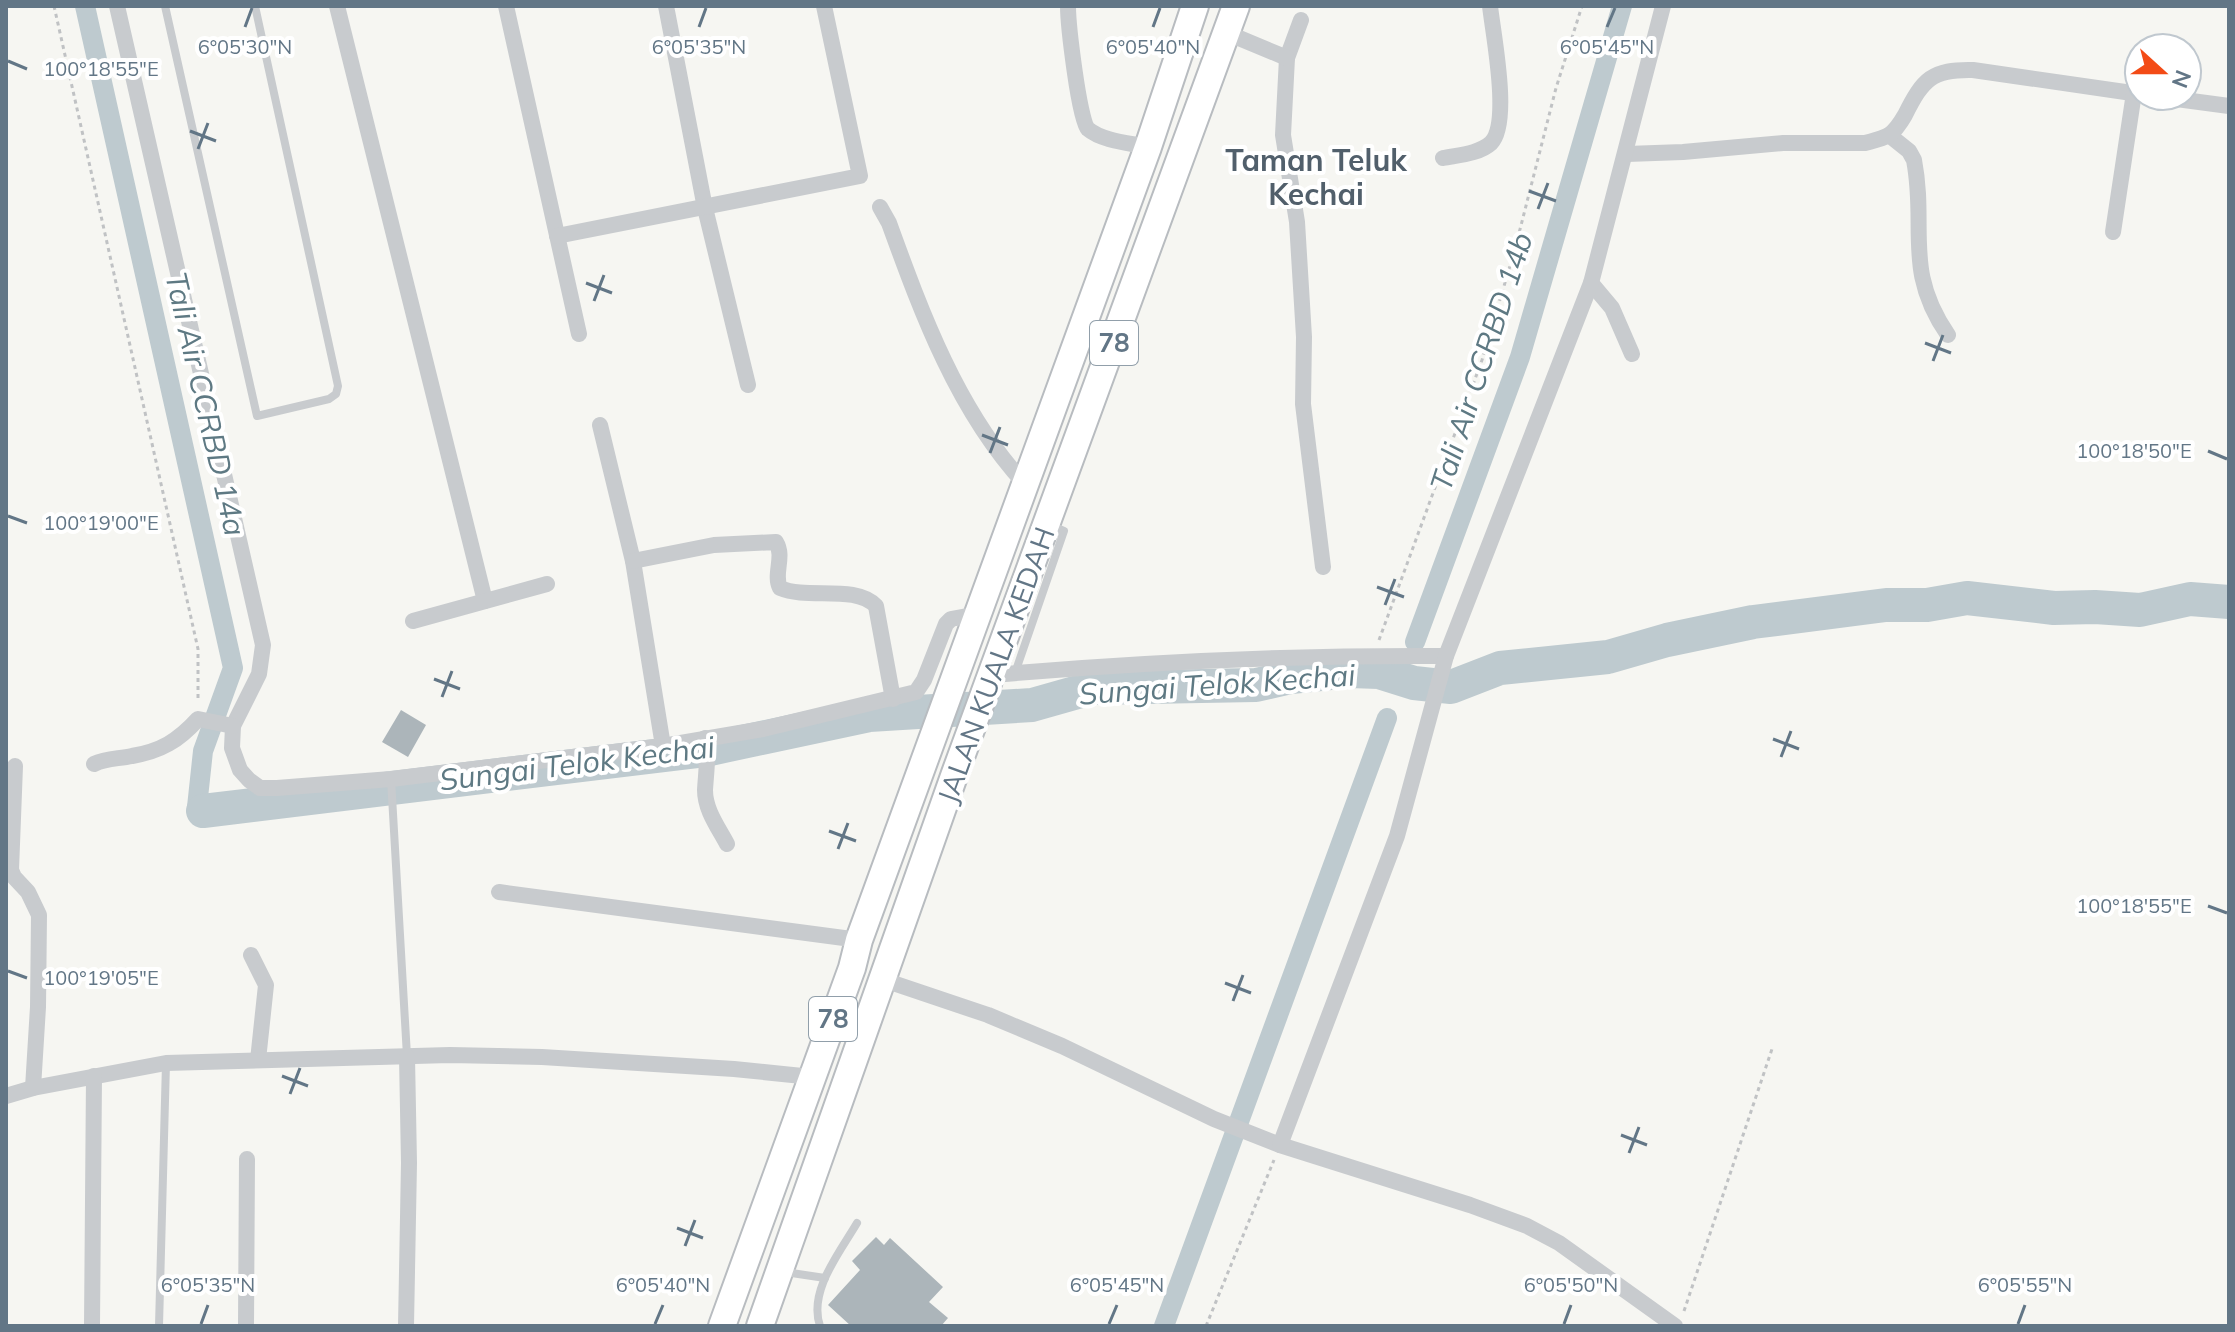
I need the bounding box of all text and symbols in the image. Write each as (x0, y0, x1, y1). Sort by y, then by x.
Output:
north arrow (2123, 32, 2203, 112)
text: 6°05'30"N (198, 34, 292, 59)
text: 6°05'35"N (652, 34, 746, 59)
text: 6°05'40"N (1106, 34, 1200, 59)
text: 6°05'45"N (1560, 34, 1654, 59)
text: 100°18'55"E (43, 56, 159, 81)
text: N (2166, 66, 2198, 92)
district label: Taman Teluk Kechai (1225, 141, 1408, 213)
water label: Tali Air CCRBD 14b (1421, 228, 1541, 496)
water label: Tali Air CCRBD 14a (157, 268, 255, 539)
road number: 78 (1090, 321, 1138, 365)
text: 100°18'50"E (2076, 438, 2192, 463)
text: 100°19'00"E (43, 510, 159, 535)
street label: JALAN KUALA KEDAH (929, 522, 1062, 808)
water label: Sungai Telok Kechai (1077, 655, 1357, 713)
water label: Sungai Telok Kechai (437, 727, 717, 799)
text: 100°18'55"E (2076, 893, 2192, 918)
text: 100°19'05"E (43, 965, 159, 990)
road number: 78 (809, 997, 857, 1041)
text: 6°05'35"N (161, 1272, 255, 1297)
text: 6°05'40"N (616, 1272, 710, 1297)
text: 6°05'45"N (1070, 1272, 1164, 1297)
text: 6°05'50"N (1524, 1272, 1618, 1297)
text: 6°05'55"N (1978, 1272, 2072, 1297)

